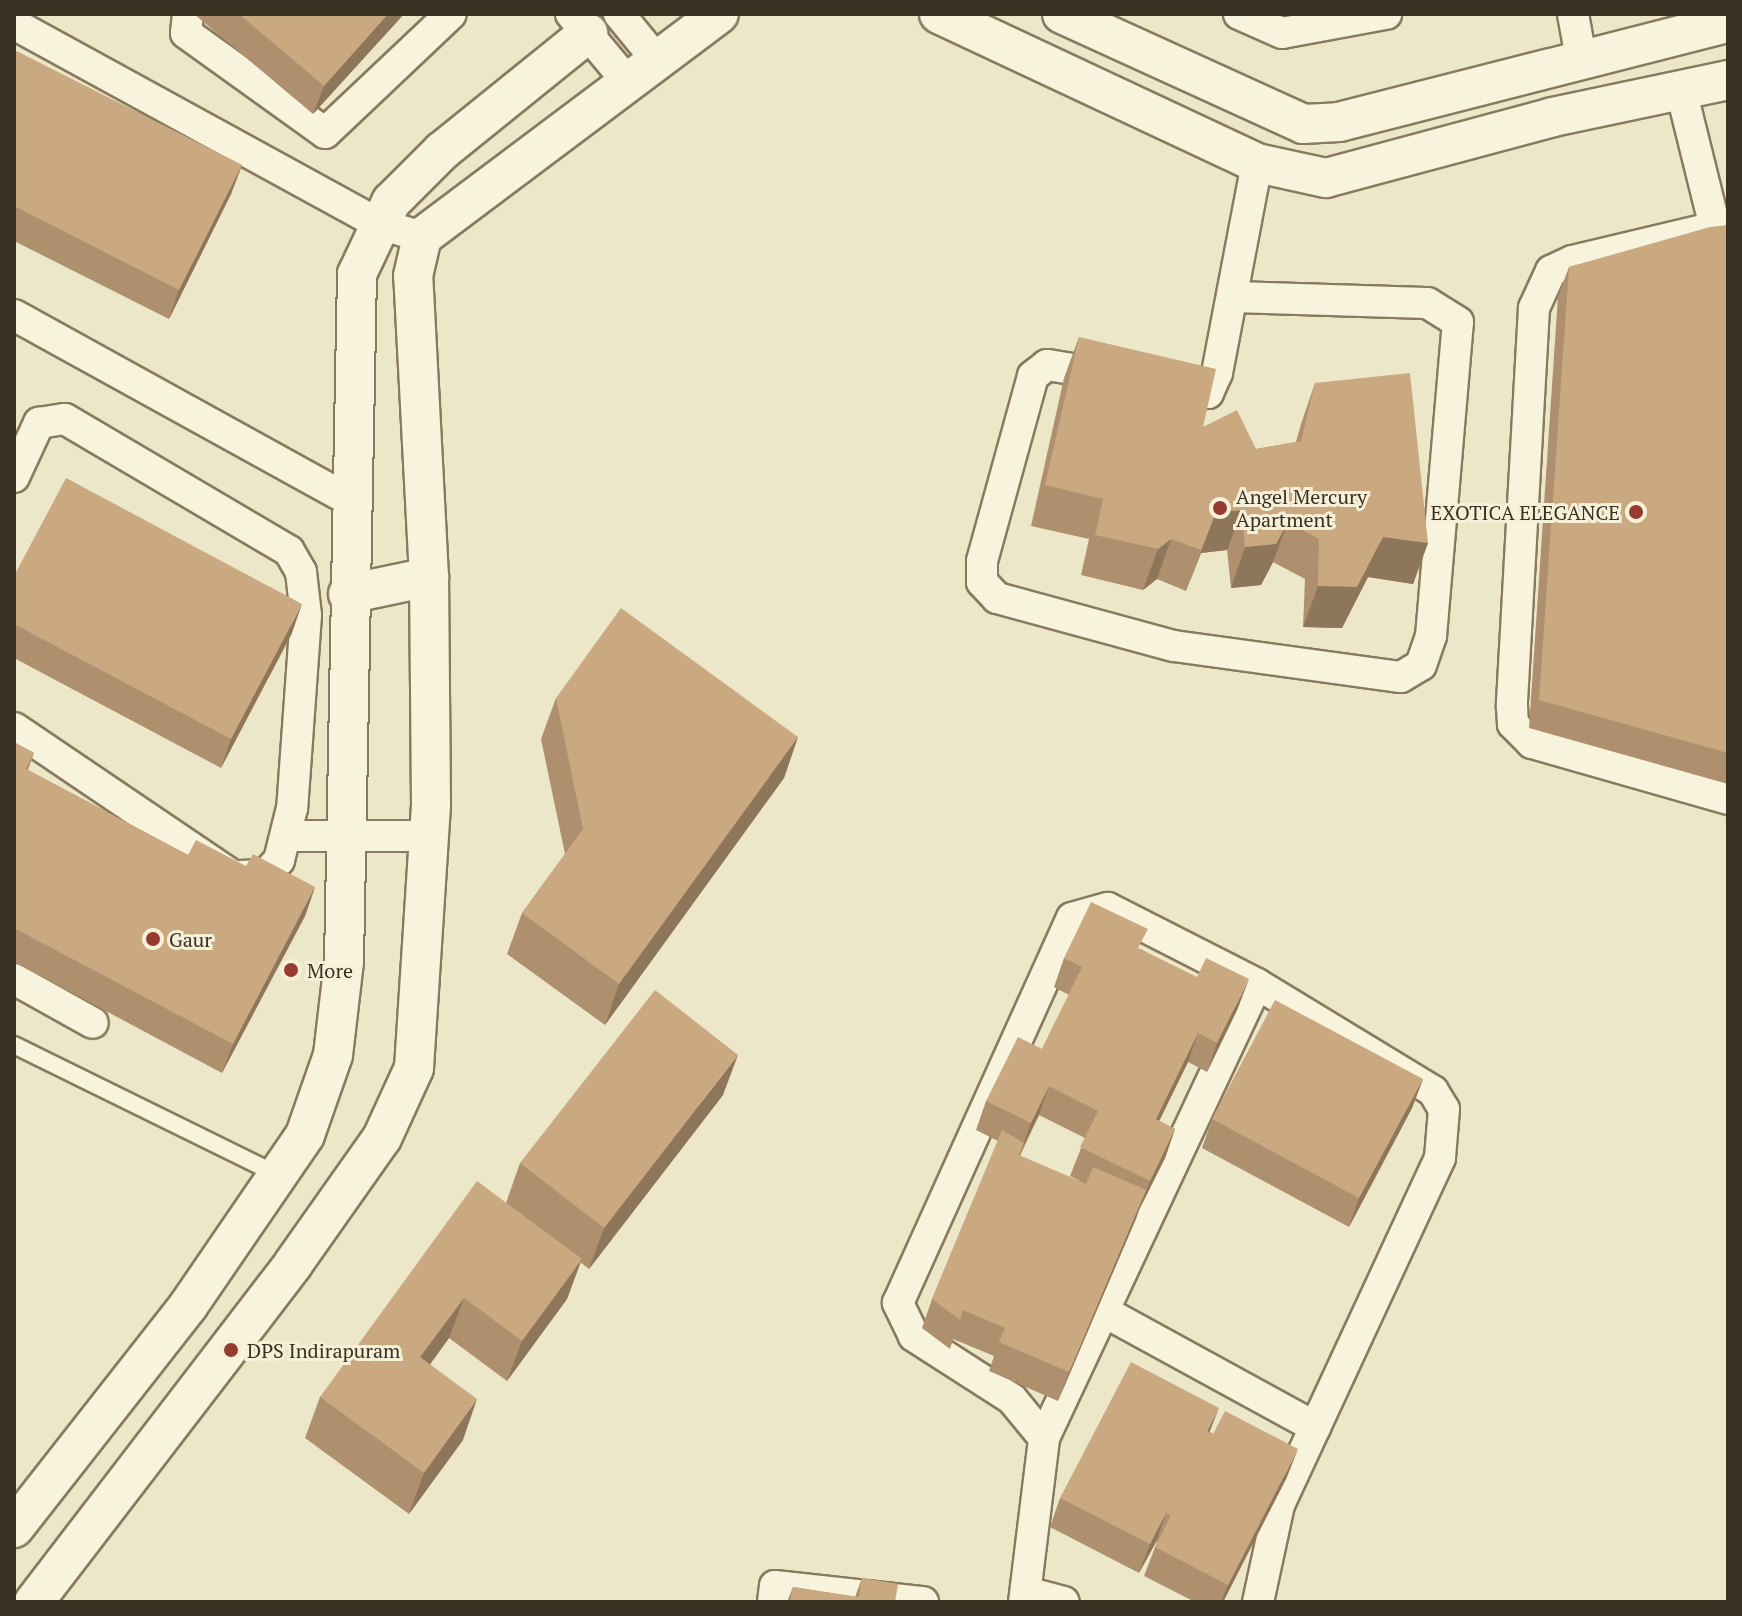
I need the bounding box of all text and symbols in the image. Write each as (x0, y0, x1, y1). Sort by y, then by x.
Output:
place label: Angel Mercury Apartment (1236, 484, 1367, 531)
marker: Angel Mercury Apartment (1211, 499, 1229, 517)
place label: EXOTICA ELEGANCE (1430, 500, 1620, 524)
marker: EXOTICA ELEGANCE (1627, 503, 1645, 521)
place label: Gaur (169, 927, 212, 951)
marker: Gaur (144, 930, 162, 948)
place label: More (307, 958, 353, 982)
marker: More (282, 961, 300, 979)
place label: DPS Indirapuram (247, 1338, 400, 1362)
marker: DPS Indirapuram (222, 1341, 240, 1359)

